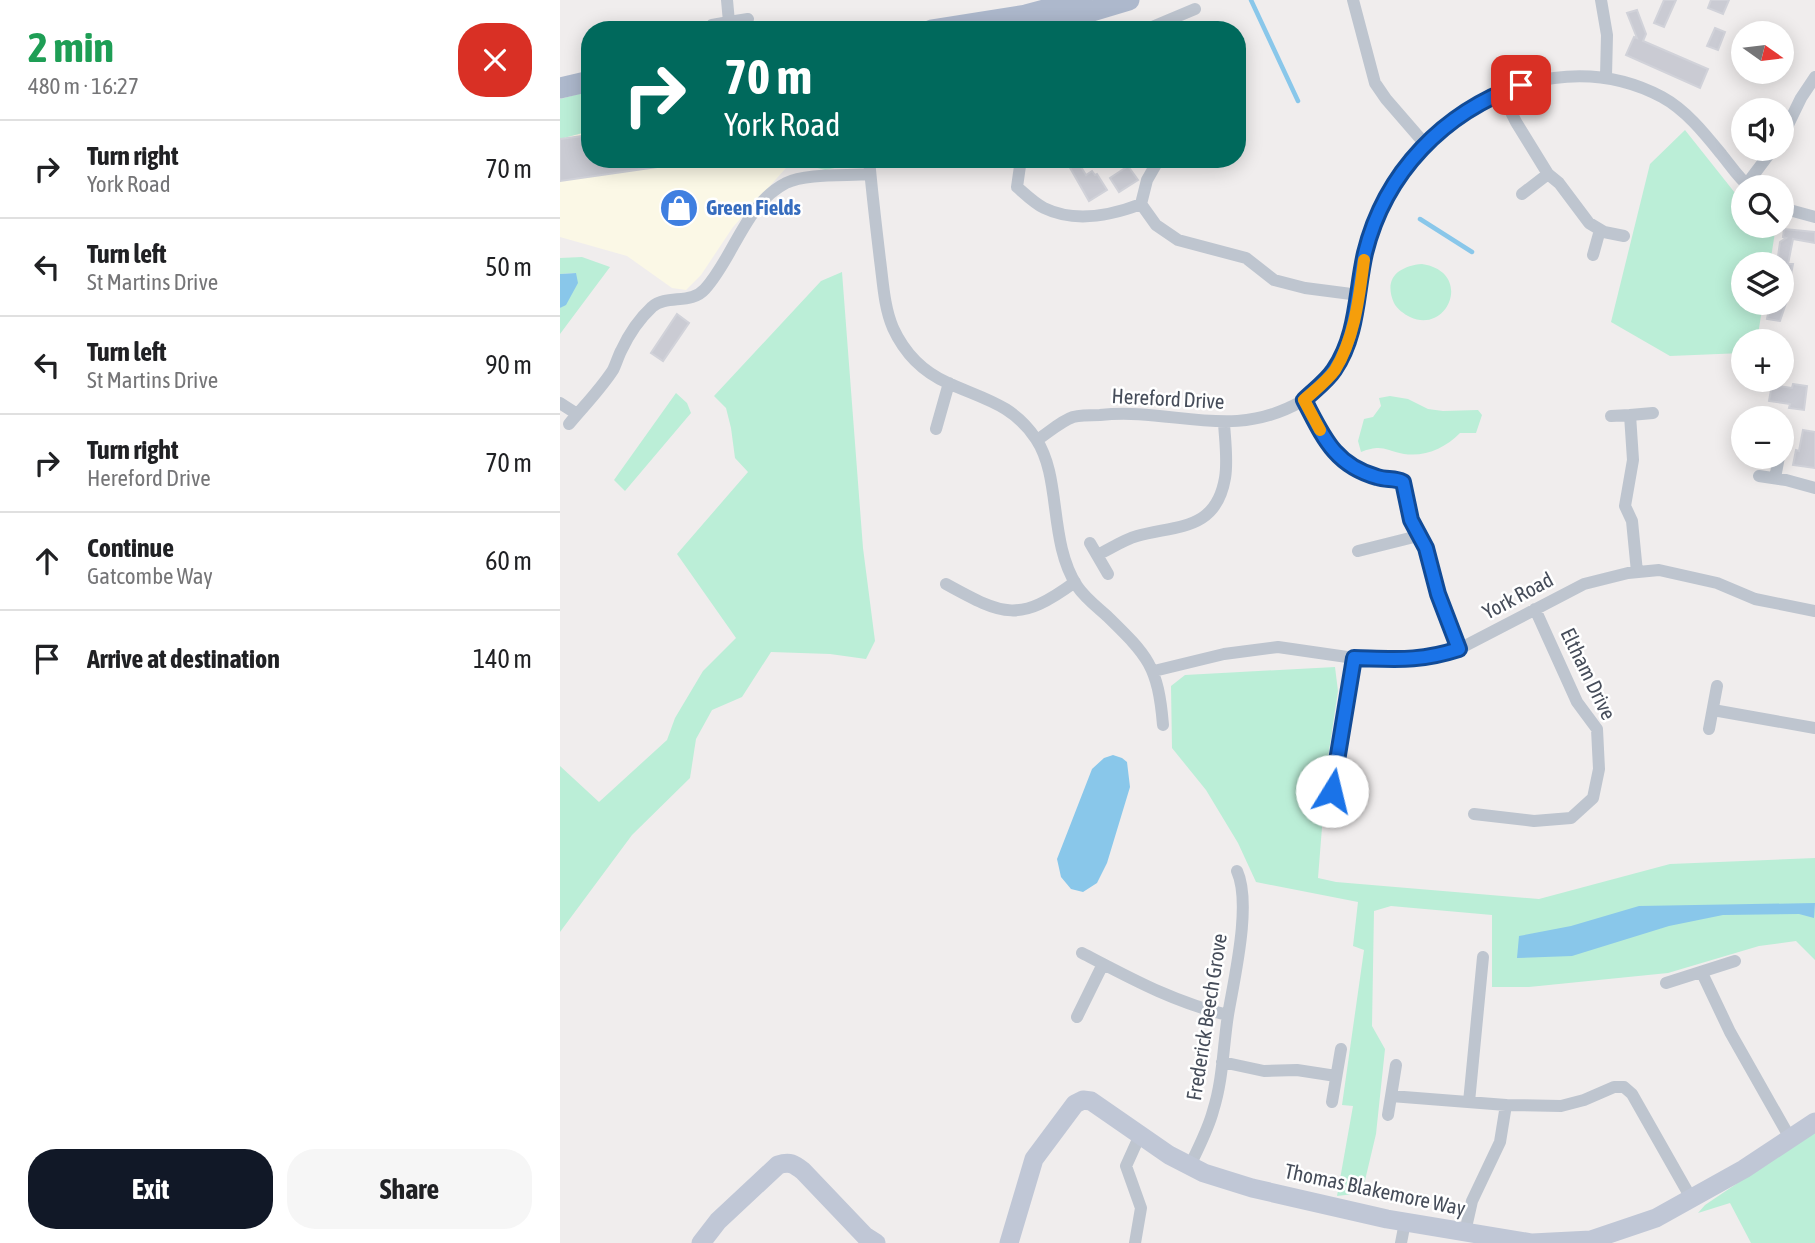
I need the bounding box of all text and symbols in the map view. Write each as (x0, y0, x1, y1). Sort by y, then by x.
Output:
north arrow (1731, 21, 1794, 84)
map controls (1731, 21, 1794, 469)
text: 2 min (28, 23, 114, 71)
button: close (458, 23, 532, 97)
text: 70 m (724, 48, 812, 104)
icon: right (609, 49, 700, 140)
pin (1491, 55, 1551, 115)
icon: arrive (1502, 66, 1540, 104)
text: 480 m · 16:27 (28, 73, 139, 99)
button: sound (1731, 98, 1794, 161)
text: York Road (724, 106, 840, 143)
text: Turn right (87, 141, 178, 171)
icon: right (28, 150, 66, 188)
text: 70 m (485, 154, 532, 184)
text: York Road (87, 171, 171, 197)
button: search (1731, 175, 1794, 238)
shop icon: Green Fields (658, 187, 700, 229)
place label: Green Fields (706, 195, 801, 219)
text: Turn left (87, 239, 167, 269)
icon: left (28, 248, 66, 286)
text: 50 m (485, 252, 532, 282)
button: layers (1731, 252, 1794, 315)
text: St Martins Drive (87, 269, 218, 295)
button: + (1731, 329, 1794, 392)
text: Turn left (87, 337, 167, 367)
icon: left (28, 346, 66, 384)
text: 90 m (485, 350, 532, 380)
text: St Martins Drive (87, 367, 218, 393)
street label: Hereford Drive (1111, 383, 1225, 413)
button: − (1731, 406, 1794, 469)
text: Turn right (87, 435, 178, 465)
icon: right (28, 444, 66, 482)
text: 70 m (485, 448, 532, 478)
text: Hereford Drive (87, 465, 211, 491)
text: Continue (87, 533, 174, 563)
icon: ahead (28, 542, 66, 580)
text: 60 m (485, 546, 532, 576)
text: Gatcombe Way (87, 563, 213, 589)
street label: York Road (1478, 567, 1557, 624)
street label: Eltham Drive (1556, 624, 1621, 723)
icon: arrive (28, 640, 66, 678)
text: Arrive at destination (87, 644, 280, 674)
text: 140 m (473, 644, 532, 674)
position arrow (1295, 754, 1369, 828)
street label: Frederick Beech Grove (1181, 932, 1231, 1102)
button: Exit (28, 1149, 273, 1229)
button: Share (287, 1149, 532, 1229)
street label: Thomas Blakemore Way (1283, 1158, 1468, 1220)

